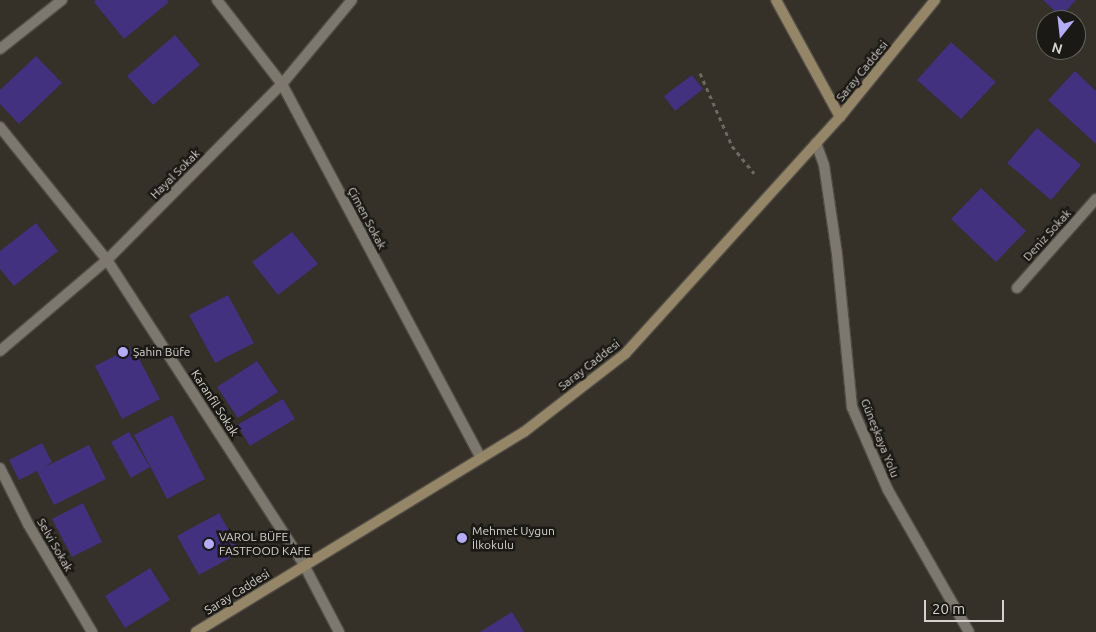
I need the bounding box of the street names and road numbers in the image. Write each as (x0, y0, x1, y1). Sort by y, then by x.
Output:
street label: Saray Caddesi (833, 38, 891, 104)
street label: Hayal Sokak (147, 146, 203, 202)
street label: Çimen Sokak (345, 184, 389, 252)
street label: Deniz Sokak (1020, 206, 1074, 264)
street label: Saray Caddesi (555, 337, 623, 393)
street label: Karanfil Sokak (188, 367, 242, 439)
street label: Güneşkaya Yolu (858, 396, 902, 480)
street label: Selvi Sokak (34, 516, 76, 574)
street label: Saray Caddesi (202, 566, 272, 618)

